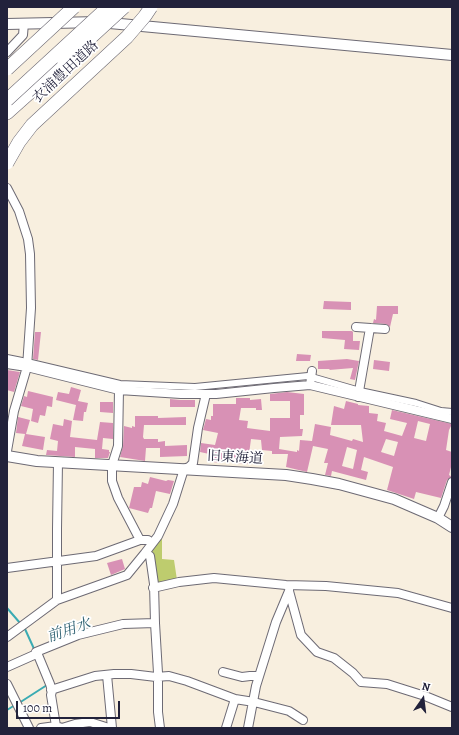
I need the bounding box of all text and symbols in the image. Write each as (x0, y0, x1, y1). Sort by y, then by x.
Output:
street label: 衣浦豊田道路 (30, 37, 102, 107)
street label: 旧東海道 (207, 448, 263, 468)
water label: 前用水 (45, 615, 93, 647)
north arrow (403, 679, 443, 719)
text: N (420, 679, 432, 695)
scale bar (18, 693, 122, 719)
text: 100 m (23, 700, 52, 716)

